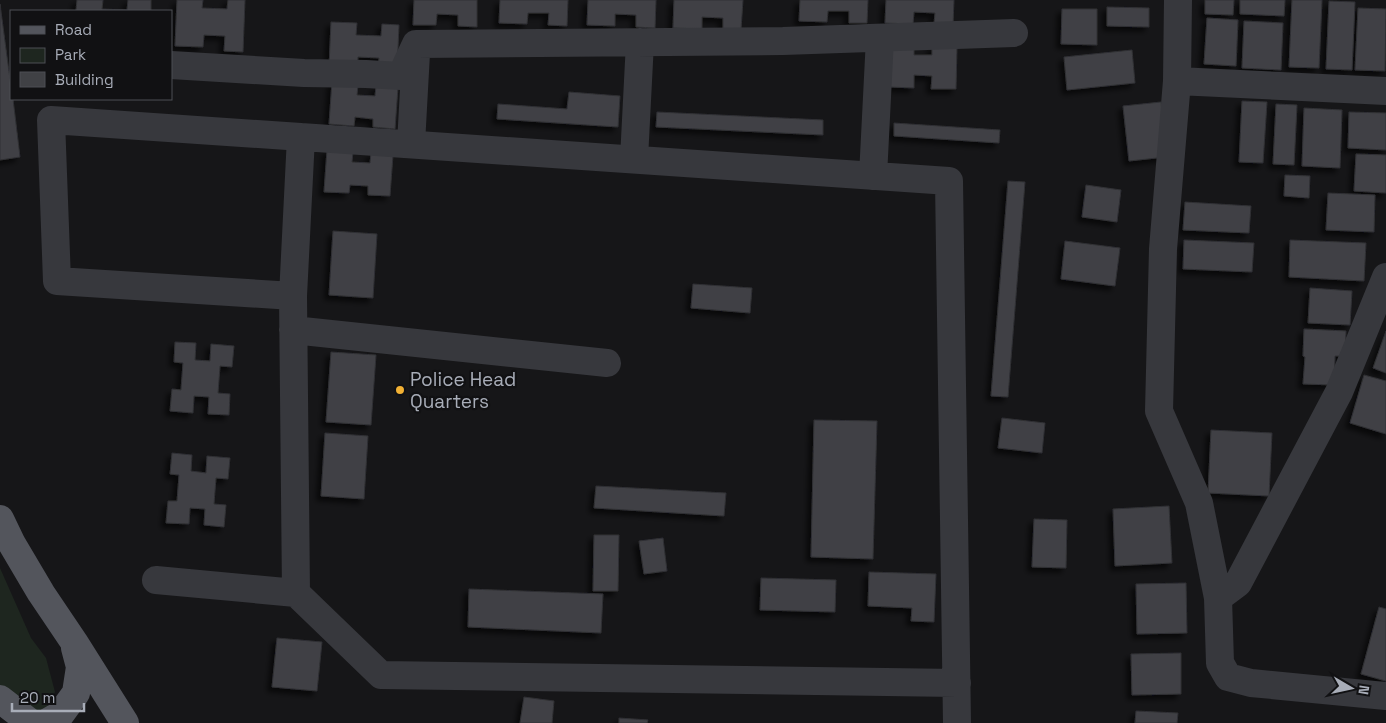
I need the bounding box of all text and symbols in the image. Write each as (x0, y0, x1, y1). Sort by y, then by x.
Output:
legend (10, 10, 172, 100)
text: Road (55, 20, 92, 39)
text: Park (55, 45, 86, 64)
text: Building (55, 70, 114, 89)
place label: Police Head Quarters (410, 367, 516, 414)
marker: Police Head Quarters (394, 384, 406, 396)
north arrow (1326, 663, 1376, 713)
scale bar (12, 680, 85, 712)
text: N (1354, 684, 1373, 696)
text: 20 m (20, 688, 55, 707)

